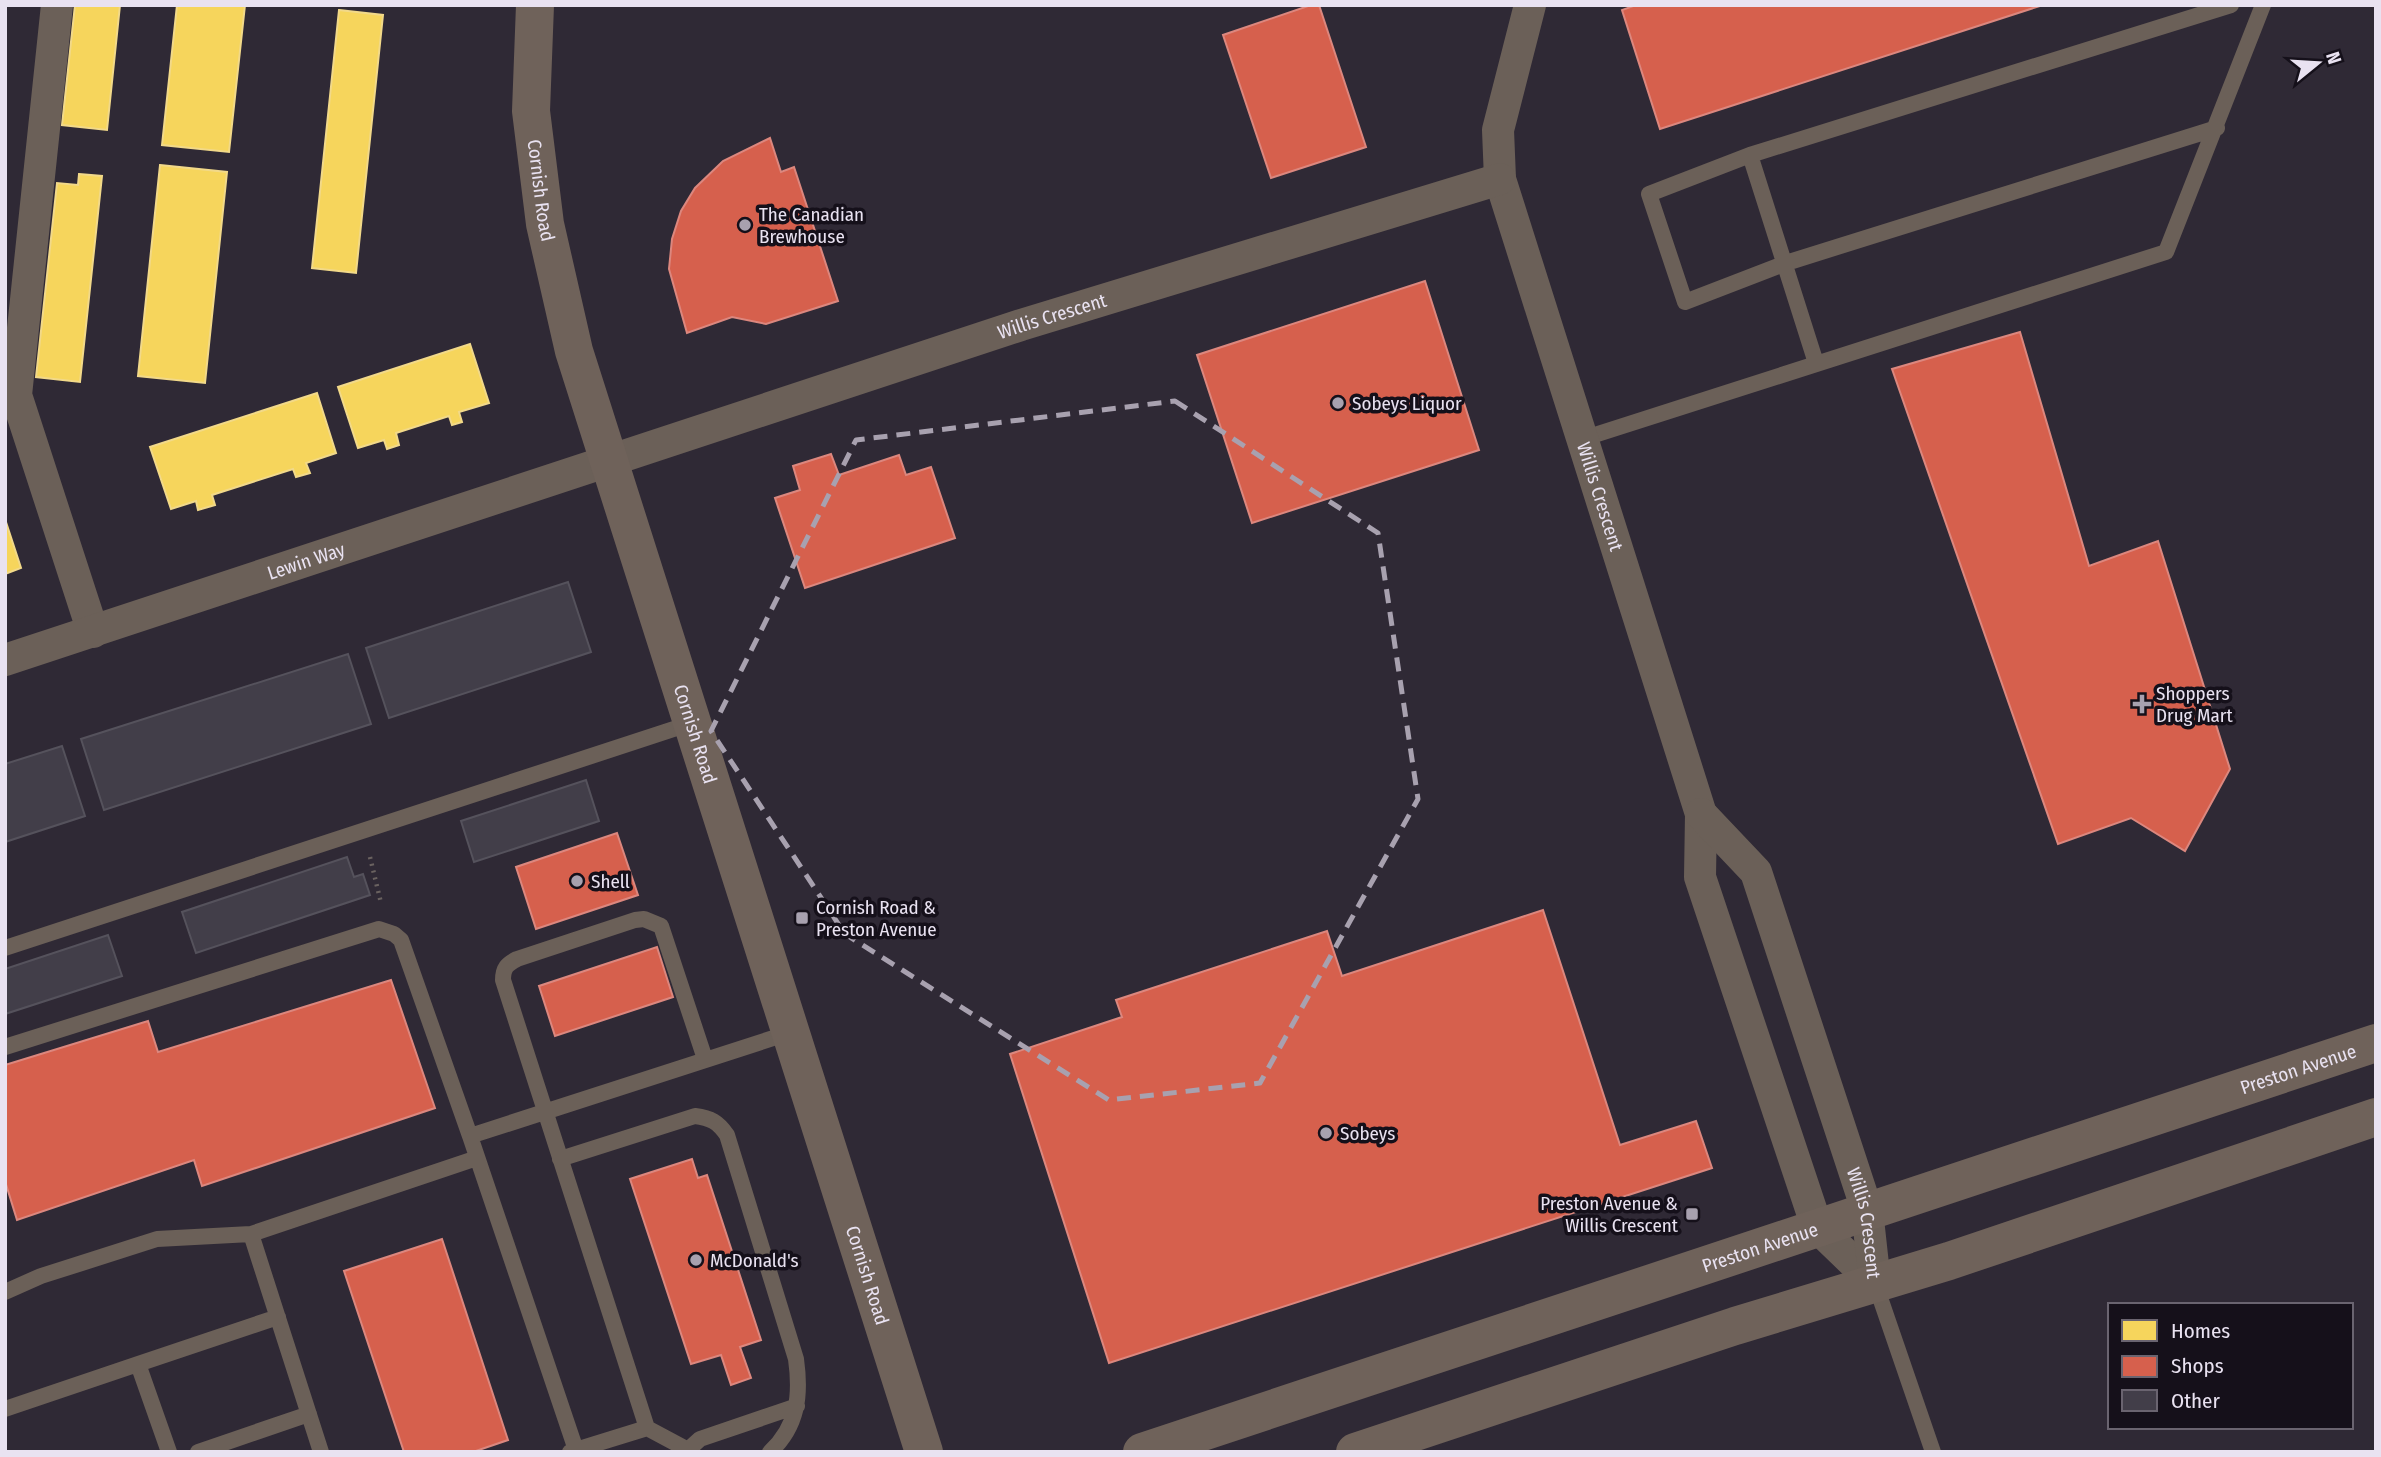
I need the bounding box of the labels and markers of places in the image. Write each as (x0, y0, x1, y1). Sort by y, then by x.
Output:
place label: The Canadian Brewhouse (759, 203, 864, 248)
marker: The Canadian Brewhouse (737, 217, 753, 233)
place label: Sobeys Liquor (1352, 392, 1462, 415)
marker: Sobeys Liquor (1330, 395, 1346, 411)
place label: Shoppers Drug Mart (2156, 682, 2233, 727)
marker: Shoppers Drug Mart (2134, 696, 2150, 712)
place label: Shell (591, 870, 630, 893)
marker: Shell (569, 873, 585, 889)
place label: Cornish Road & Preston Avenue (816, 896, 937, 941)
marker: Cornish Road & Preston Avenue (794, 910, 810, 926)
place label: Sobeys (1340, 1122, 1395, 1145)
marker: Sobeys (1318, 1125, 1334, 1141)
place label: Preston Avenue & Willis Crescent (1540, 1192, 1679, 1237)
marker: Preston Avenue & Willis Crescent (1684, 1206, 1700, 1222)
place label: McDonald's (710, 1249, 799, 1272)
marker: McDonald's (688, 1252, 704, 1268)

